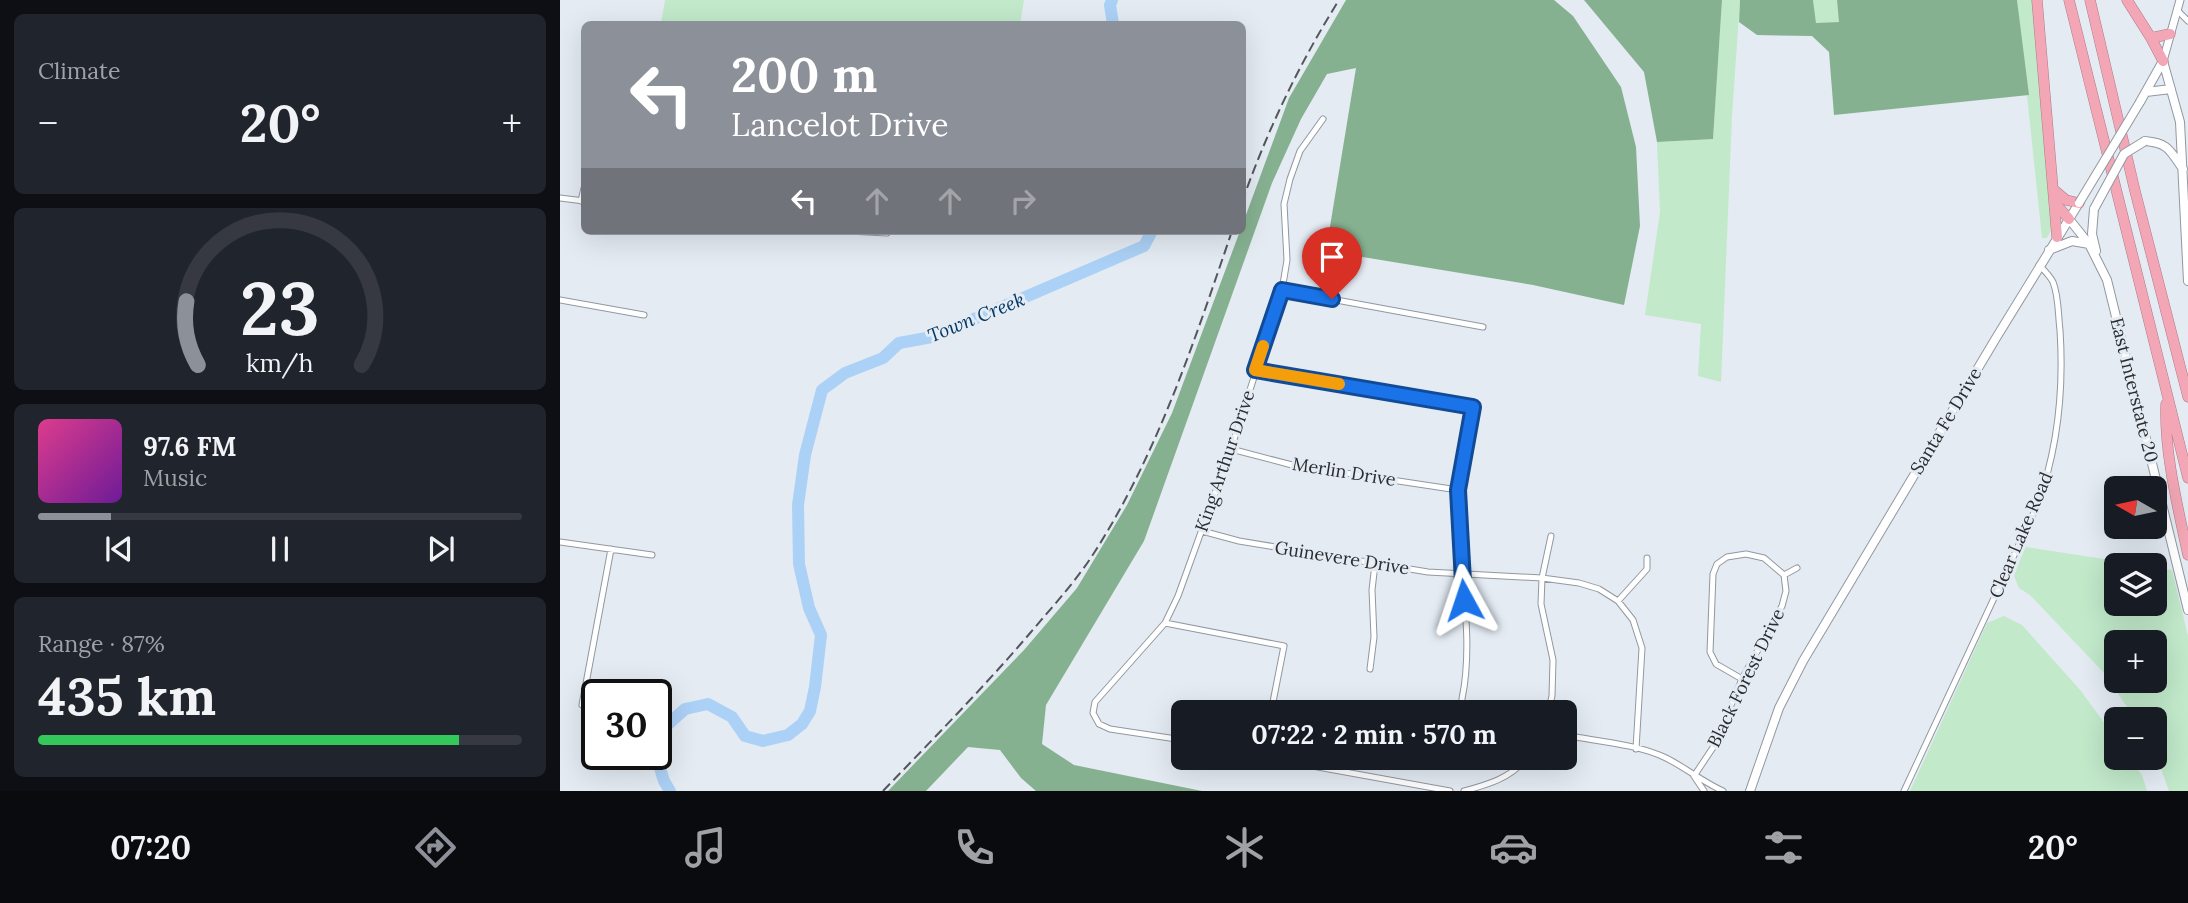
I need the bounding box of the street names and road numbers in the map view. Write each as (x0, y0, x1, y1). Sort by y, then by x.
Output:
street label: East Interstate 20 (2105, 315, 2164, 465)
street label: Santa Fe Drive (1905, 363, 1987, 478)
street label: King Arthur Drive (1190, 387, 1260, 535)
street label: Merlin Drive (1291, 452, 1398, 491)
street label: Clear Lake Road (1984, 468, 2058, 601)
street label: Guinevere Drive (1273, 536, 1411, 580)
street label: Black Forest Drive (1702, 604, 1789, 751)

